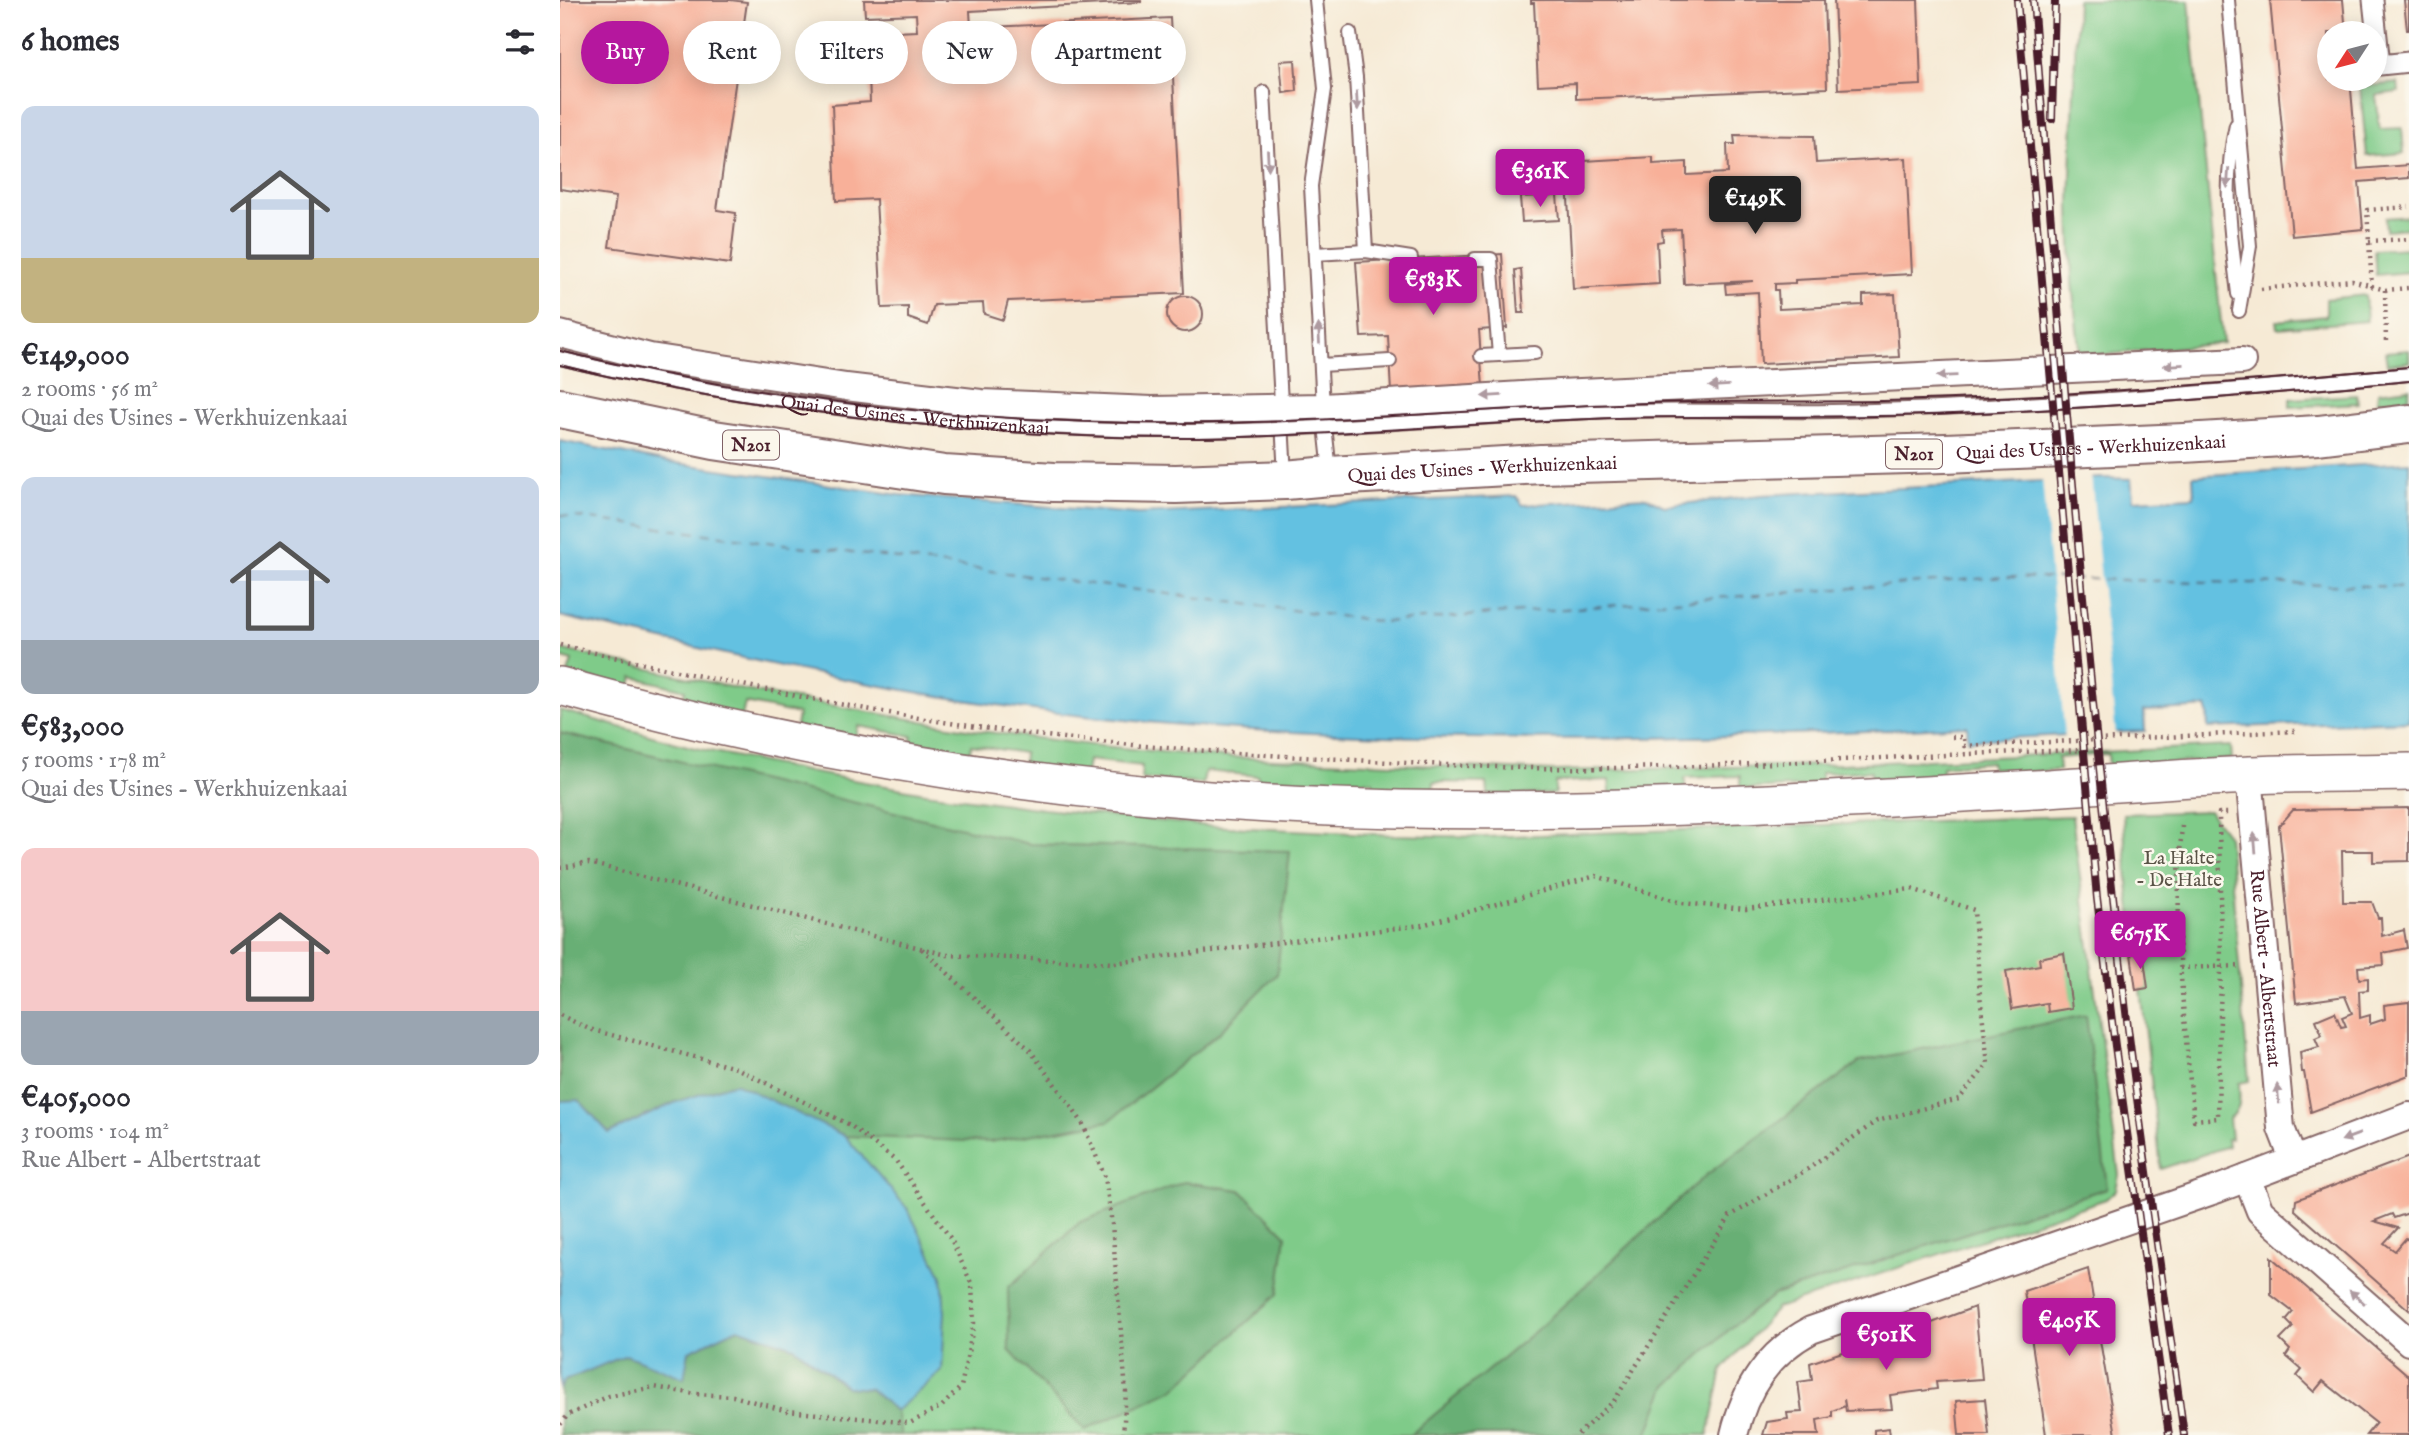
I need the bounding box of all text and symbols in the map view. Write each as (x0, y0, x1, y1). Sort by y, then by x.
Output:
chip: Buy (581, 21, 669, 84)
chip: Rent (683, 21, 781, 84)
chip: Filters (795, 21, 908, 84)
chip: New (922, 21, 1017, 84)
chip: Apartment (1031, 21, 1186, 84)
north arrow (2317, 21, 2387, 91)
map controls (2317, 21, 2387, 91)
text: 6 homes (21, 23, 120, 61)
icon: filters (501, 23, 539, 61)
one-way arrow (1352, 90, 1363, 112)
one-way arrow (1262, 149, 1273, 171)
pin: €361K (1491, 150, 1589, 209)
icon: home (217, 152, 343, 278)
text: €361K (1512, 157, 1568, 186)
one-way arrow (2222, 167, 2233, 189)
pin: €149K (1706, 176, 1804, 236)
text: €149K (1725, 184, 1785, 213)
pin: €583K (1384, 258, 1482, 317)
text: €583K (1405, 265, 1461, 294)
one-way arrow (1314, 323, 1325, 345)
text: €149,000 (21, 337, 130, 375)
one-way arrow (2163, 359, 2185, 370)
one-way arrow (1935, 370, 1957, 381)
text: 2 rooms · 56 m² (21, 375, 158, 404)
one-way arrow (1708, 380, 1730, 391)
street label: Quai des Usines - Werkhuizenkaai (779, 390, 1050, 441)
one-way arrow (1481, 391, 1503, 402)
text: Quai des Usines - Werkhuizenkaai (21, 404, 348, 433)
road number: N201 (723, 430, 779, 460)
street label: Quai des Usines - Werkhuizenkaai (1956, 431, 2227, 467)
road number: N201 (1886, 440, 1942, 468)
street label: Quai des Usines - Werkhuizenkaai (1347, 452, 1618, 489)
icon: home (217, 523, 343, 649)
text: €583,000 (21, 708, 125, 746)
text: 5 rooms · 178 m² (21, 746, 166, 775)
text: Quai des Usines - Werkhuizenkaai (21, 775, 348, 804)
one-way arrow (2249, 831, 2260, 853)
park label: La Halte - De Halte (2136, 847, 2222, 893)
street label: Rue Albert - Albertstraat (2244, 869, 2285, 1069)
icon: home (217, 894, 343, 1020)
pin: €675K (2091, 912, 2189, 971)
text: €675K (2111, 919, 2169, 948)
text: €405,000 (21, 1079, 131, 1117)
one-way arrow (2272, 1082, 2283, 1104)
text: 3 rooms · 104 m² (21, 1117, 169, 1146)
one-way arrow (2341, 1132, 2362, 1143)
text: Rue Albert - Albertstraat (21, 1146, 261, 1175)
one-way arrow (2349, 1290, 2366, 1305)
pin: €405K (2020, 1298, 2118, 1358)
text: €405K (2038, 1306, 2100, 1335)
pin: €501K (1837, 1312, 1935, 1372)
text: €501K (1857, 1320, 1915, 1349)

